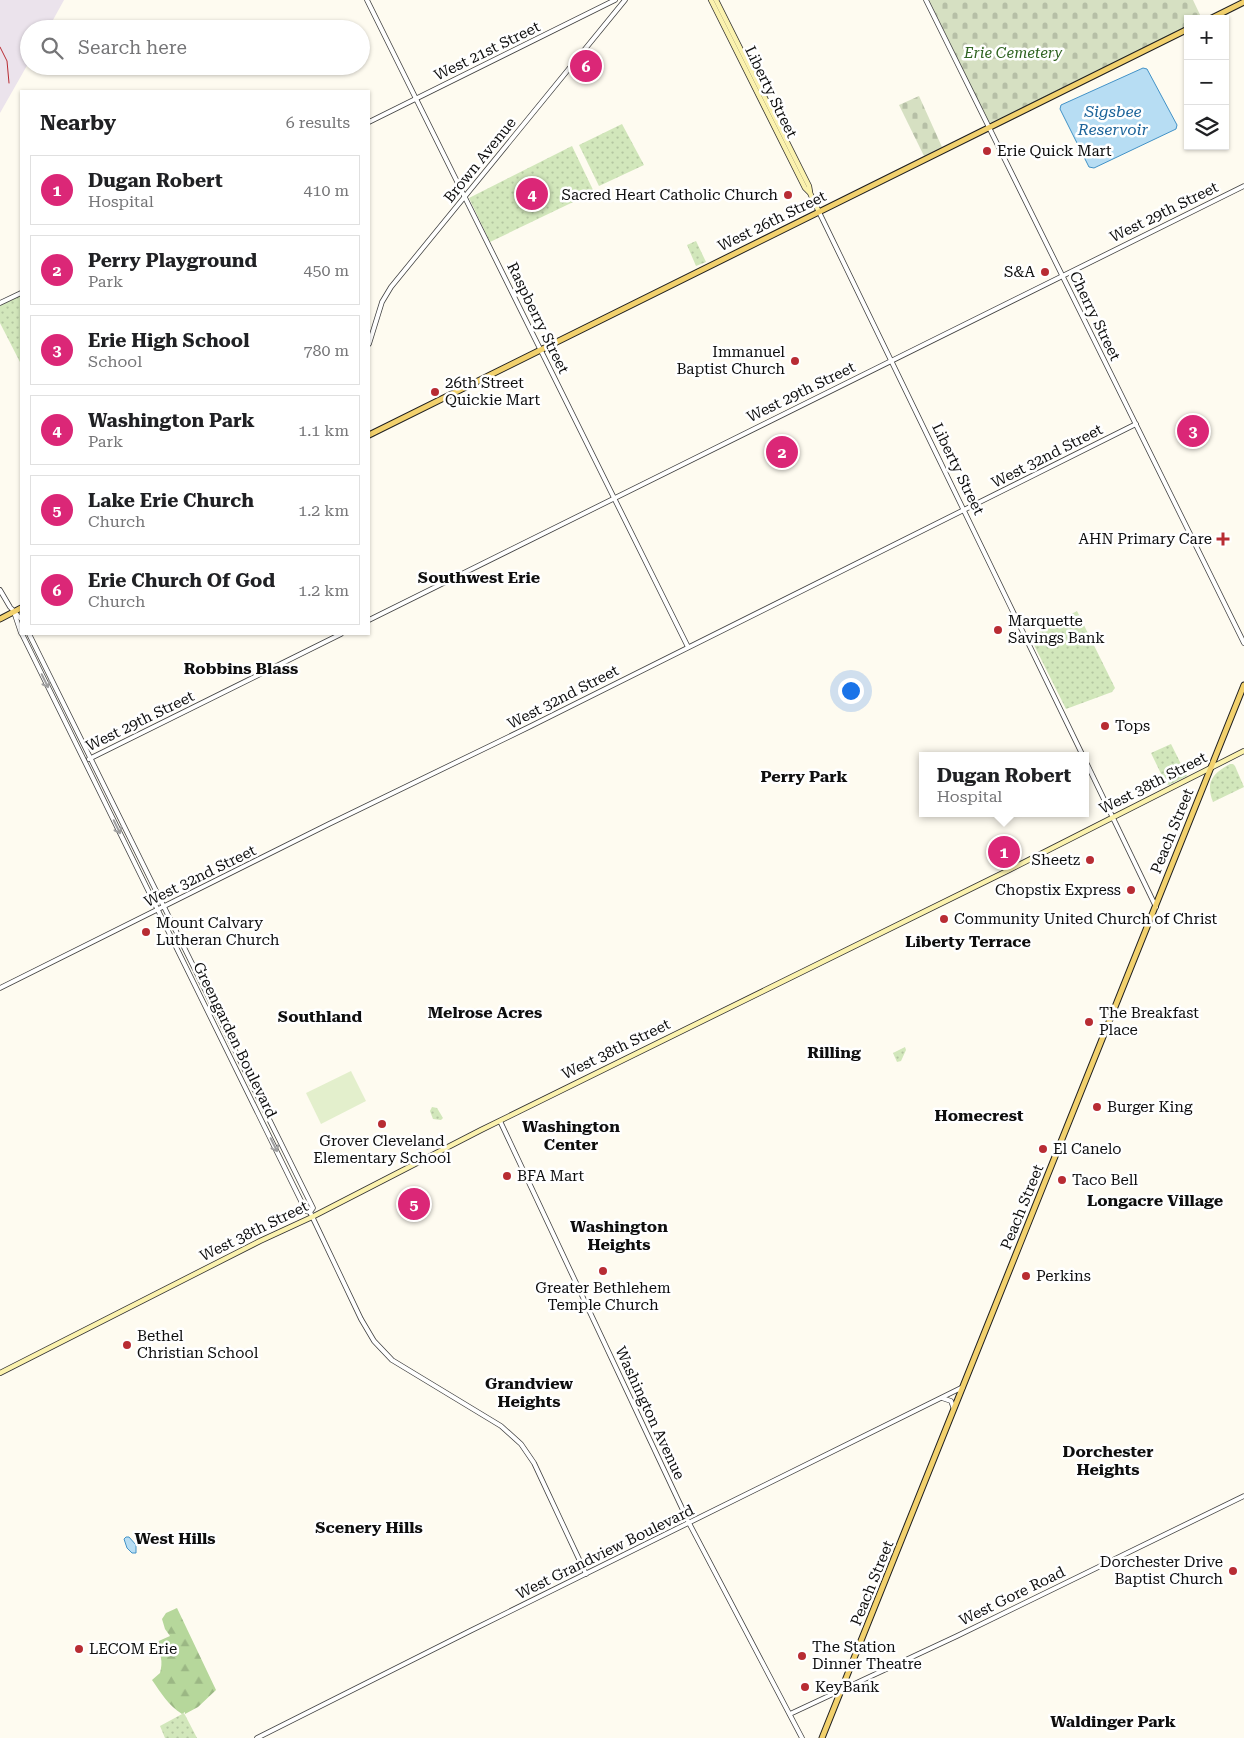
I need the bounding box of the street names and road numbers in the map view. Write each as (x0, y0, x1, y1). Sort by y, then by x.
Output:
street label: West 21st Street (431, 17, 543, 84)
street label: Liberty Street (741, 43, 801, 141)
street label: Brown Avenue (440, 114, 520, 206)
street label: West 29th Street (1107, 178, 1221, 246)
street label: West 26th Street (715, 187, 829, 255)
street label: Raspberry Street (503, 259, 573, 377)
street label: Cherry Street (1066, 268, 1125, 364)
street label: West 29th Street (744, 358, 858, 426)
street label: Liberty Street (928, 420, 988, 518)
street label: West 32nd Street (988, 420, 1106, 492)
street label: West 32nd Street (504, 661, 622, 733)
street label: West 29th Street (83, 687, 197, 755)
street label: West 38th Street (1096, 748, 1210, 818)
street label: Peach Street (1147, 785, 1197, 876)
street label: West 32nd Street (141, 841, 259, 911)
street label: Greengarden Boulevard (189, 959, 281, 1121)
street label: West 38th Street (559, 1015, 673, 1083)
street label: Peach Street (997, 1161, 1047, 1252)
street label: West 38th Street (197, 1197, 311, 1265)
street label: Washington Avenue (611, 1344, 689, 1482)
street label: West Grandview Boulevard (513, 1501, 697, 1603)
street label: Peach Street (847, 1537, 897, 1628)
street label: West Gore Road (956, 1562, 1068, 1629)

